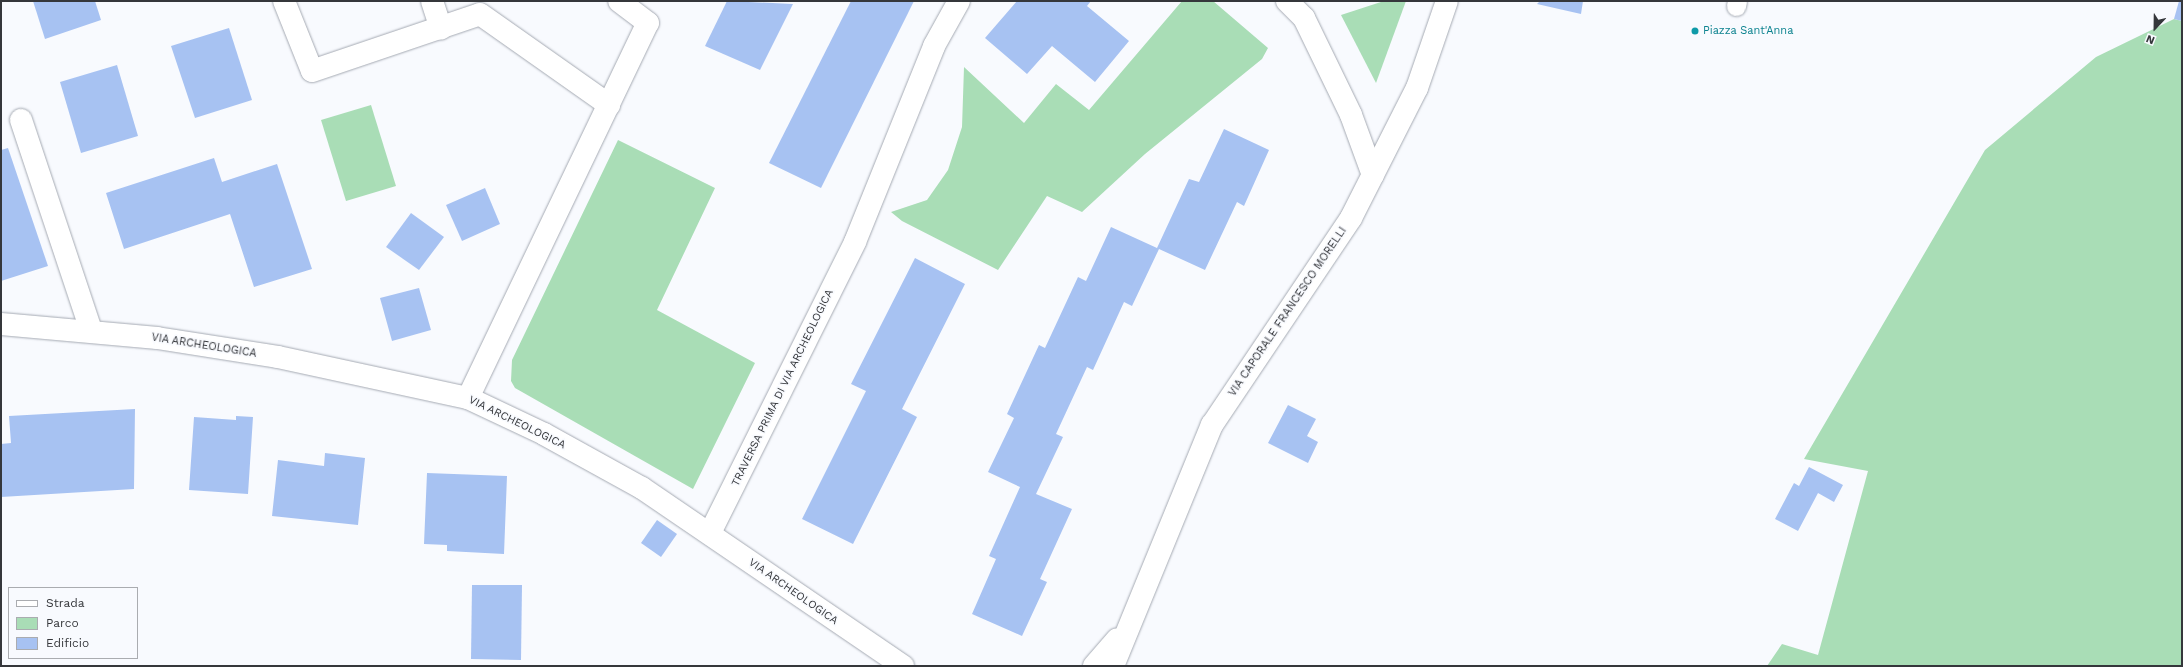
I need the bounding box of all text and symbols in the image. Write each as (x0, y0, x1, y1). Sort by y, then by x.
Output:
north arrow (2135, 8, 2175, 48)
place label: Piazza Sant'Anna (1703, 24, 1794, 38)
marker: Piazza Sant'Anna (1690, 26, 1700, 36)
text: N (2144, 32, 2157, 47)
street label: VIA CAPORALE FRANCESCO MORELLI (1226, 225, 1350, 399)
street label: TRAVERSA PRIMA DI VIA ARCHEOLOGICA (729, 286, 837, 490)
street label: VIA ARCHEOLOGICA (150, 331, 258, 361)
street label: VIA ARCHEOLOGICA (466, 394, 568, 452)
street label: VIA ARCHEOLOGICA (745, 556, 841, 628)
legend (8, 587, 138, 659)
text: Strada (46, 596, 85, 610)
text: Parco (46, 616, 79, 630)
text: Edificio (46, 636, 89, 650)

